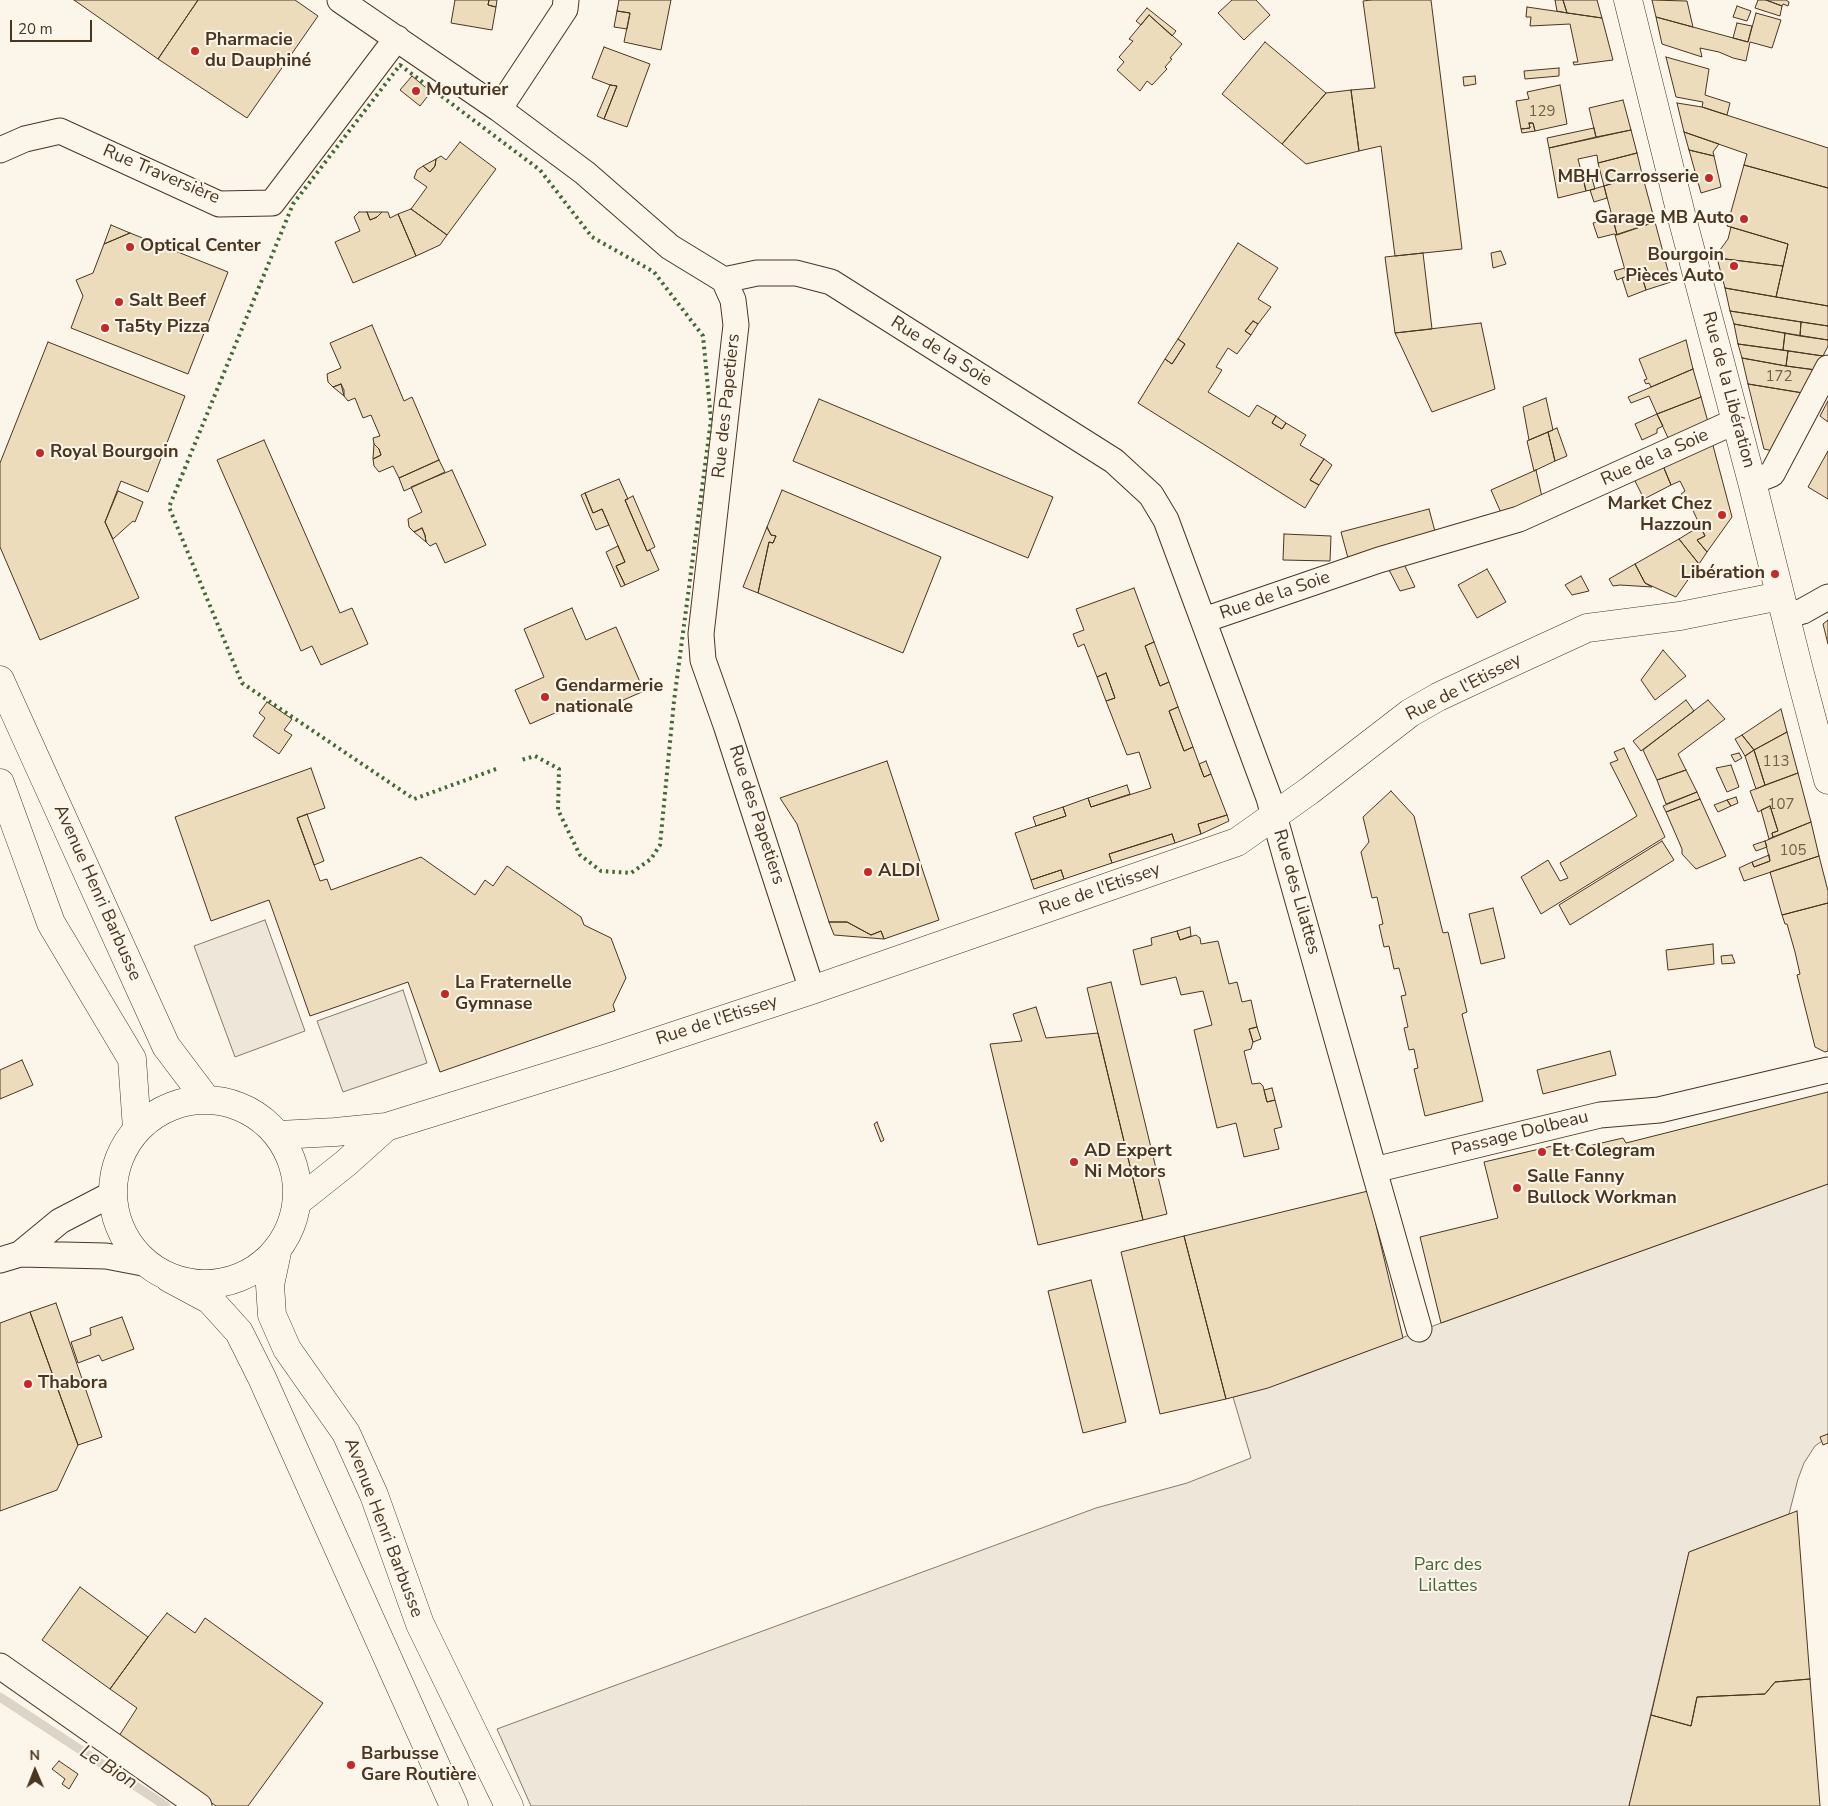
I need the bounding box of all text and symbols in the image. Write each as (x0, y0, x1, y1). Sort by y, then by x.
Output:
scale bar (12, 10, 95, 42)
text: 20 m (18, 19, 53, 39)
place label: Pharmacie du Dauphiné (205, 30, 311, 72)
marker: Pharmacie du Dauphiné (189, 45, 201, 57)
place label: Mouturier (426, 80, 508, 102)
marker: Mouturier (410, 85, 422, 97)
house number: 129 (1529, 103, 1555, 121)
street label: Rue Traversière (99, 141, 223, 209)
place label: MBH Carrosserie (1557, 167, 1699, 189)
marker: MBH Carrosserie (1703, 172, 1715, 184)
place label: Garage MB Auto (1595, 208, 1734, 230)
marker: Garage MB Auto (1738, 213, 1750, 225)
place label: Optical Center (140, 236, 261, 258)
marker: Optical Center (124, 241, 136, 253)
place label: Bourgoin Pièces Auto (1625, 245, 1724, 288)
marker: Bourgoin Pièces Auto (1728, 260, 1740, 272)
place label: Salt Beef (129, 291, 206, 313)
marker: Salt Beef (113, 296, 125, 308)
street label: Rue de la Libération (1697, 309, 1759, 471)
street label: Rue de la Soie (886, 312, 996, 392)
place label: Ta5ty Pizza (115, 317, 210, 339)
marker: Ta5ty Pizza (99, 322, 111, 334)
street label: Rue des Papetiers (709, 333, 745, 479)
house number: 172 (1766, 368, 1792, 386)
street label: Rue de la Soie (1598, 425, 1712, 491)
place label: Royal Bourgoin (50, 442, 178, 464)
marker: Royal Bourgoin (34, 447, 46, 459)
place label: Market Chez Hazzoun (1608, 494, 1712, 536)
marker: Market Chez Hazzoun (1716, 509, 1728, 521)
place label: Libération (1681, 563, 1765, 585)
street label: Rue de la Soie (1217, 567, 1333, 625)
marker: Libération (1769, 568, 1781, 580)
street label: Rue de l'Etissey (1403, 650, 1525, 726)
place label: Gendarmerie nationale (555, 676, 663, 719)
marker: Gendarmerie nationale (539, 691, 551, 703)
street label: Rue des Papetiers (723, 743, 789, 887)
house number: 113 (1763, 753, 1789, 771)
house number: 107 (1768, 796, 1794, 814)
street label: Avenue Henri Barbusse (48, 802, 146, 984)
street label: Rue des Lilattes (1268, 827, 1324, 957)
house number: 105 (1780, 842, 1806, 860)
street label: Rue de l'Etissey (1037, 859, 1163, 921)
place label: ALDI (878, 861, 920, 883)
marker: ALDI (862, 866, 874, 878)
place label: La Fraternelle Gymnase (455, 973, 572, 1016)
marker: La Fraternelle Gymnase (439, 988, 451, 1000)
street label: Rue de l'Etissey (653, 991, 781, 1051)
street label: Passage Dolbeau (1449, 1107, 1591, 1161)
place label: AD Expert Ni Motors (1084, 1141, 1172, 1184)
place label: Et Colegram (1552, 1141, 1655, 1163)
marker: Et Colegram (1536, 1146, 1548, 1158)
marker: AD Expert Ni Motors (1068, 1156, 1080, 1168)
place label: Salle Fanny Bullock Workman (1527, 1167, 1677, 1210)
marker: Salle Fanny Bullock Workman (1511, 1182, 1523, 1194)
place label: Thabora (38, 1373, 108, 1395)
marker: Thabora (22, 1378, 34, 1390)
street label: Avenue Henri Barbusse (339, 1435, 427, 1621)
park label: Parc des Lilattes (1414, 1555, 1482, 1598)
water label: Le Bion (75, 1741, 141, 1795)
place label: Barbusse Gare Routière (361, 1744, 476, 1786)
north arrow (10, 1746, 60, 1796)
text: N (29, 1746, 40, 1765)
marker: Barbusse Gare Routière (345, 1759, 357, 1771)

